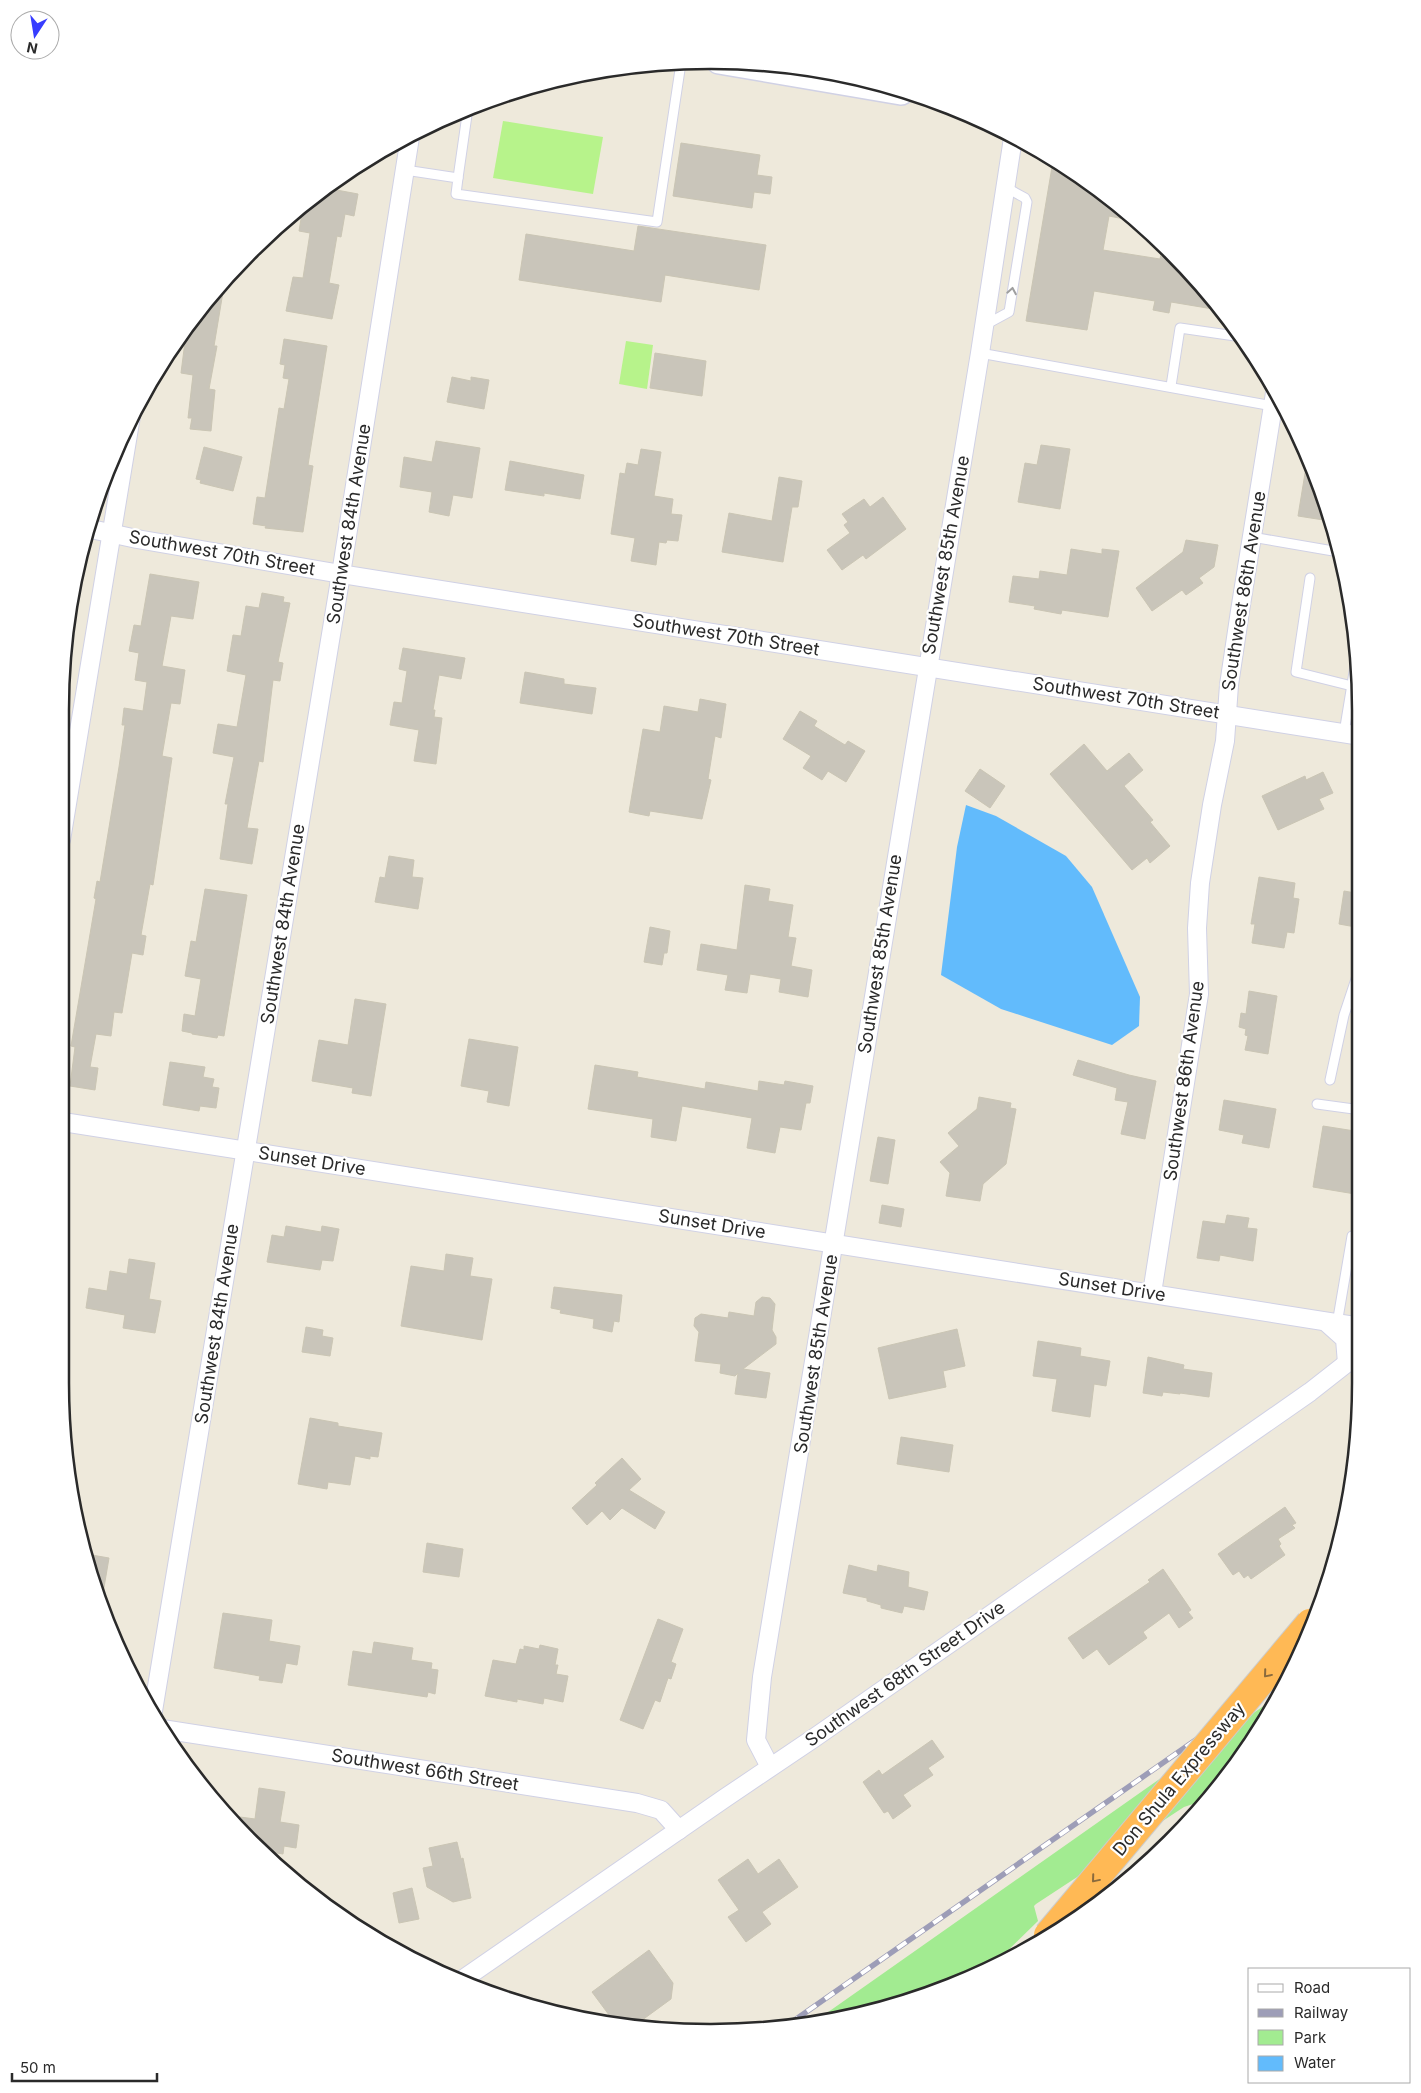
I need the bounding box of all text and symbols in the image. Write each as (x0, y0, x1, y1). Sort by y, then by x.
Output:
north arrow (10, 10, 60, 60)
text: N (25, 39, 39, 58)
one-way arrow (1007, 287, 1017, 296)
street label: Southwest 84th Avenue (322, 422, 375, 626)
street label: Southwest 85th Avenue (918, 454, 973, 656)
street label: Southwest 86th Avenue (1217, 490, 1270, 692)
street label: Southwest 70th Street (127, 526, 317, 579)
street label: Southwest 70th Street (631, 609, 821, 660)
street label: Southwest 70th Street (1031, 672, 1221, 723)
street label: Southwest 84th Avenue (256, 822, 309, 1026)
street label: Southwest 85th Avenue (853, 853, 906, 1055)
street label: Southwest 86th Avenue (1159, 979, 1208, 1182)
street label: Sunset Drive (257, 1142, 367, 1179)
street label: Sunset Drive (657, 1205, 767, 1242)
street label: Southwest 84th Avenue (190, 1222, 243, 1426)
street label: Southwest 85th Avenue (789, 1253, 842, 1455)
street label: Sunset Drive (1057, 1268, 1167, 1305)
street label: Southwest 68th Street Drive (801, 1596, 1009, 1751)
one-way arrow (1265, 1668, 1273, 1677)
street label: Don Shula Expressway (1108, 1698, 1249, 1860)
street label: Southwest 66th Street (330, 1744, 520, 1795)
one-way arrow (1092, 1873, 1101, 1882)
legend (1248, 1968, 1411, 2083)
text: Road (1294, 1978, 1330, 1997)
text: Railway (1294, 2003, 1349, 2022)
text: Park (1294, 2028, 1327, 2047)
scale bar (12, 2050, 158, 2082)
text: Water (1294, 2053, 1336, 2072)
text: 50 m (20, 2058, 56, 2077)

